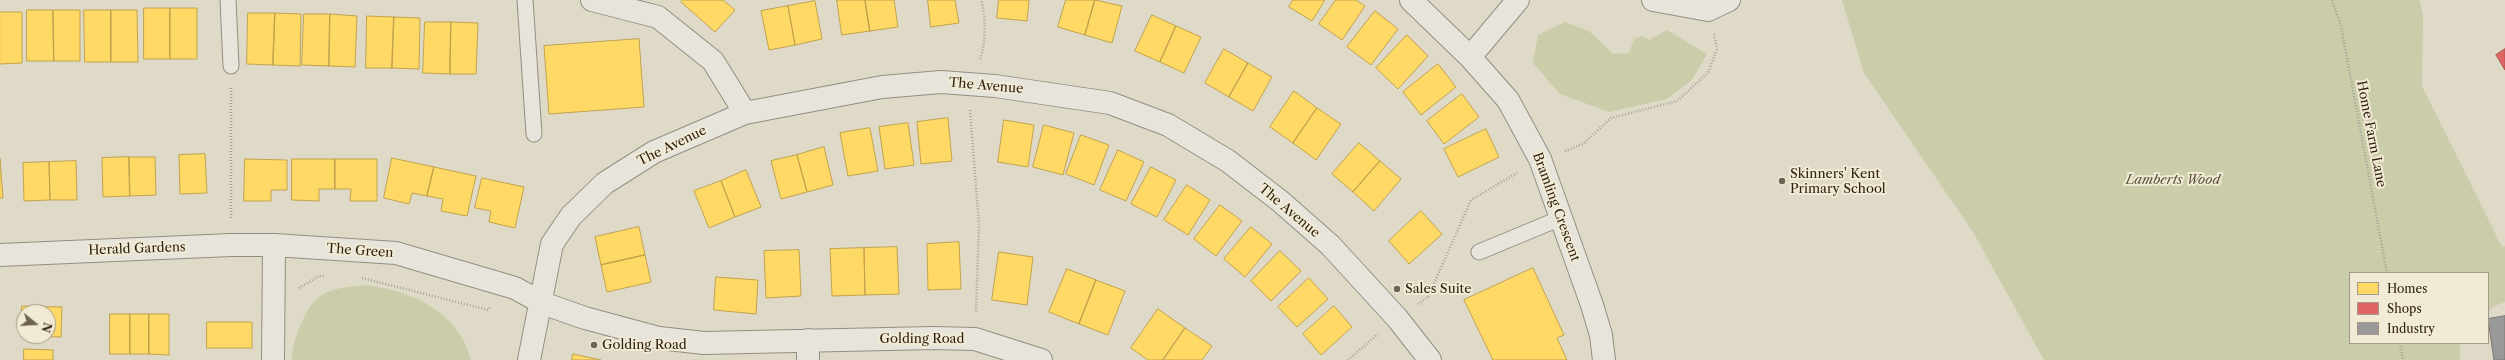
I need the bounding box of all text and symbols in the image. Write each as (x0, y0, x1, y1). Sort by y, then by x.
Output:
street label: The Avenue (948, 75, 1024, 97)
street label: Home Farm Lane (2353, 79, 2389, 189)
street label: The Avenue (635, 123, 709, 169)
street label: Bramling Crescent (1529, 150, 1583, 264)
place label: Skinners' Kent Primary School (1790, 166, 1886, 197)
park label: Lamberts Wood (2126, 172, 2220, 188)
marker: Skinners' Kent Primary School (1777, 176, 1787, 186)
street label: The Avenue (1255, 181, 1323, 241)
street label: Herald Gardens (88, 240, 186, 258)
street label: The Green (326, 241, 394, 261)
legend (2349, 272, 2489, 344)
place label: Sales Suite (1405, 281, 1471, 297)
text: Homes (2387, 281, 2427, 296)
marker: Sales Suite (1392, 284, 1402, 294)
text: Shops (2387, 301, 2422, 316)
north arrow (16, 304, 56, 344)
text: N (38, 321, 55, 334)
text: Industry (2387, 321, 2435, 336)
street label: Golding Road (880, 331, 964, 347)
place label: Golding Road (602, 337, 687, 353)
marker: Golding Road (589, 340, 599, 350)

